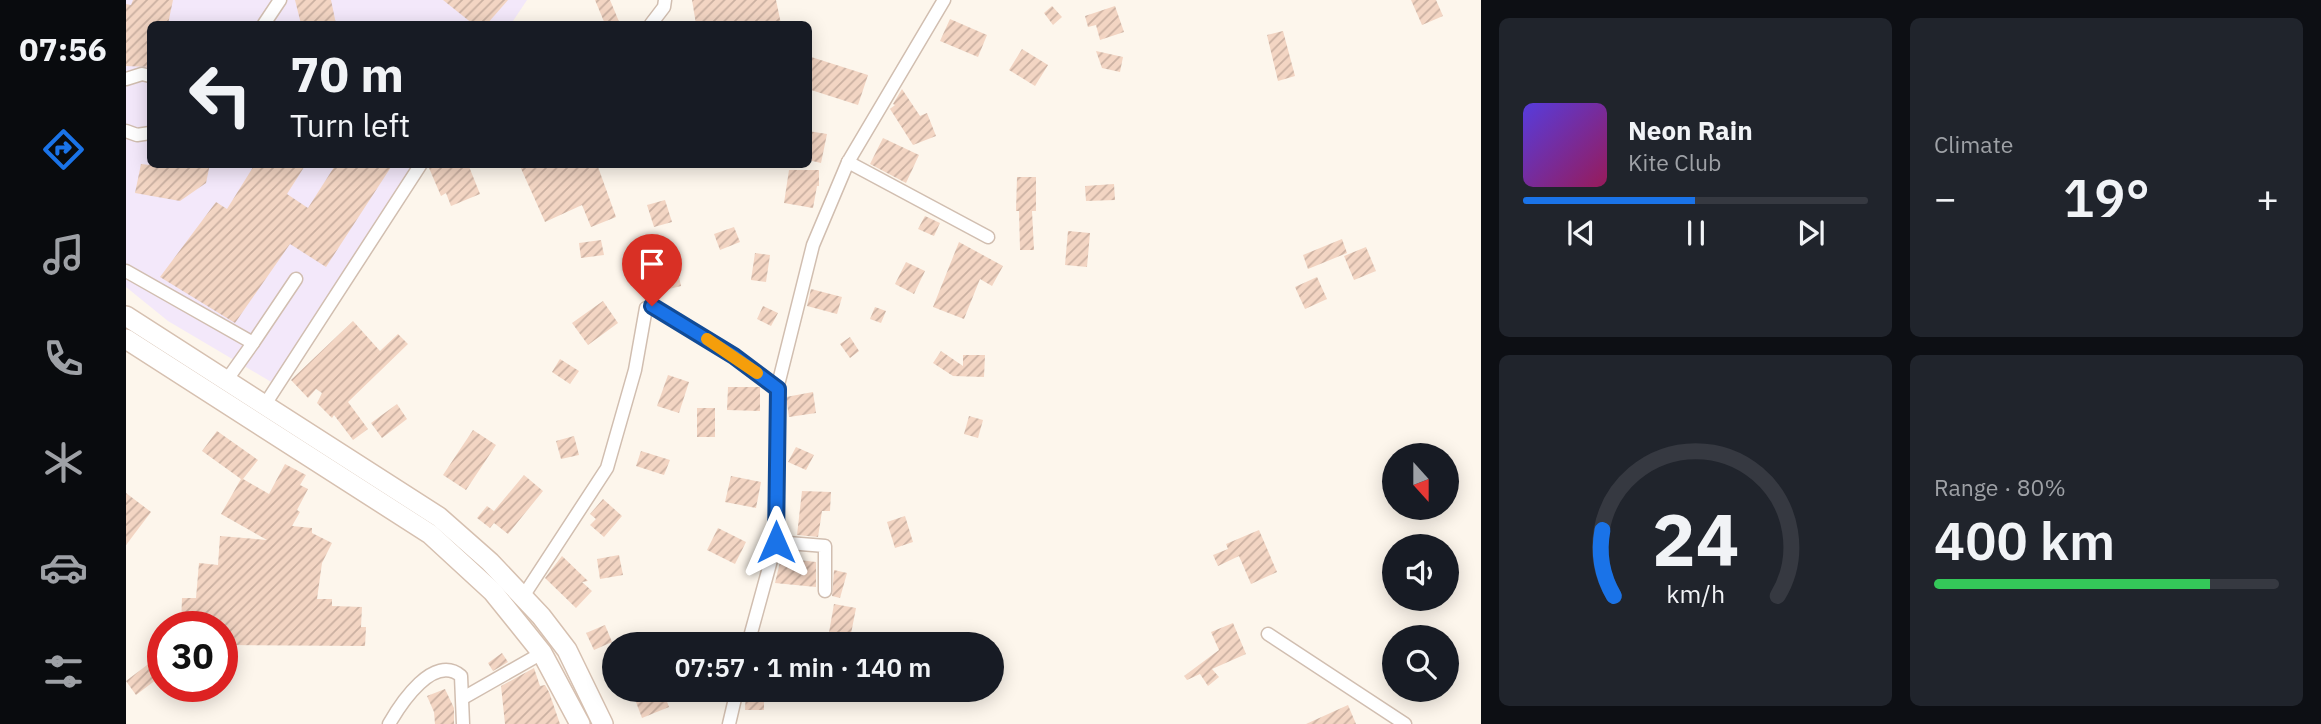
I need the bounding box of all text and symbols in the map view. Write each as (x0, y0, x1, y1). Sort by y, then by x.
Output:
text: 07:56 (19, 28, 107, 70)
text: 70 m (290, 42, 404, 105)
icon: left (175, 49, 266, 140)
text: Turn left (290, 104, 410, 146)
text: Neon Rain (1628, 113, 1753, 147)
icon: directions (39, 125, 88, 174)
text: Climate (1934, 129, 2013, 159)
text: Kite Club (1628, 147, 1721, 177)
text: 19° (2063, 164, 2150, 231)
text: − (1934, 173, 1957, 222)
text: + (2256, 173, 2279, 222)
icon: previous (1562, 214, 1600, 252)
icon: pause (1677, 214, 1715, 252)
icon: next (1792, 214, 1830, 252)
icon: music (39, 230, 88, 279)
pin (622, 234, 682, 306)
icon: arrive (633, 245, 671, 283)
icon: phone (39, 334, 88, 383)
icon: climate (39, 438, 88, 487)
north arrow (1382, 443, 1460, 520)
map controls (1382, 443, 1459, 702)
text: Range · 80% (1934, 472, 2066, 502)
text: 24 (1652, 492, 1739, 587)
position arrow (739, 505, 813, 579)
text: 400 km (1934, 507, 2115, 574)
button: sound (1382, 534, 1459, 611)
icon: car (39, 543, 88, 592)
text: km/h (1666, 577, 1725, 610)
speed limit sign: 30 (147, 611, 238, 702)
button: search (1382, 625, 1459, 702)
icon: filters (39, 647, 88, 696)
text: 07:57 · 1 min · 140 m (675, 650, 931, 684)

